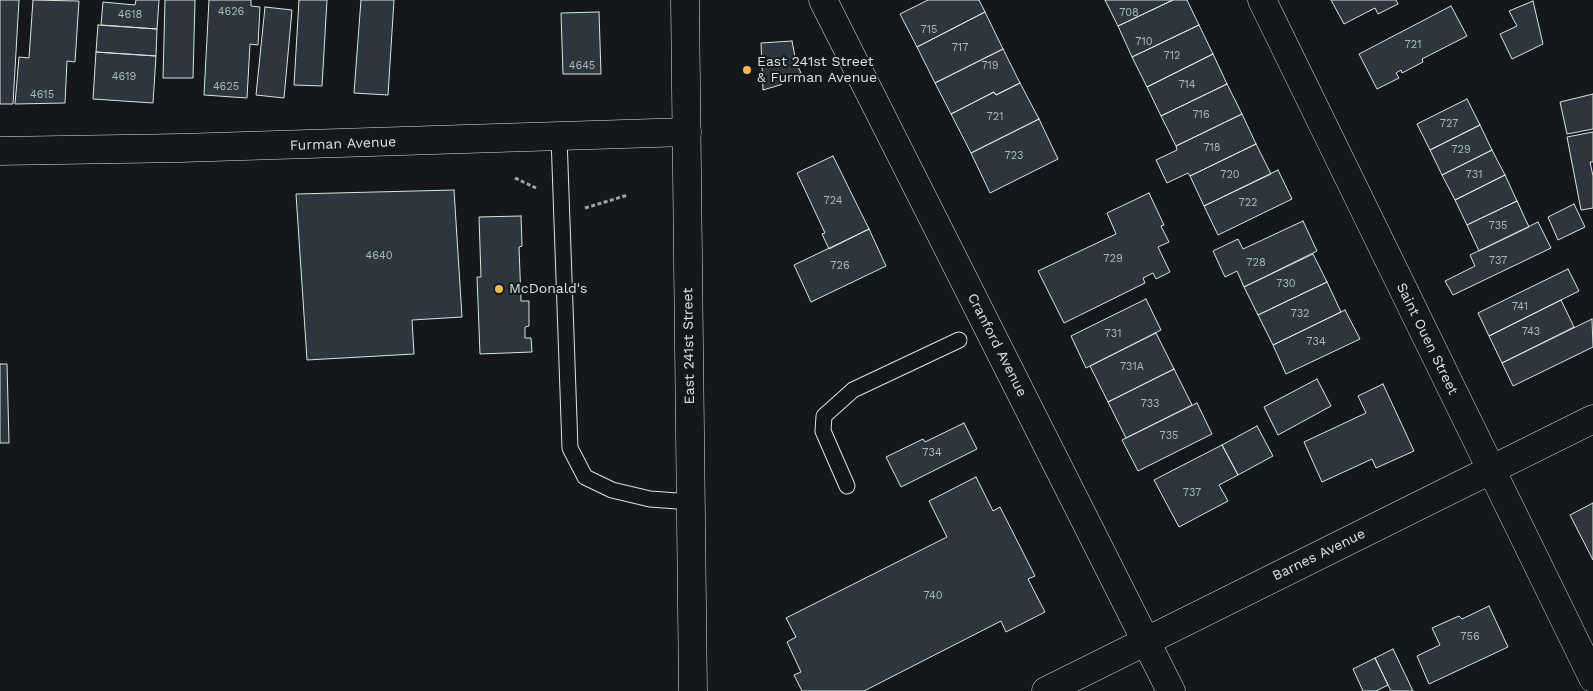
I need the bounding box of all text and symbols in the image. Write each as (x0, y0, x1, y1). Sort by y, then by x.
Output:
house number: 4626 (218, 5, 244, 19)
house number: 708 (1119, 6, 1139, 20)
house number: 4618 (118, 8, 142, 22)
house number: 715 (921, 23, 937, 37)
house number: 710 (1135, 35, 1153, 49)
house number: 721 (1405, 38, 1421, 52)
house number: 717 (952, 41, 968, 55)
house number: 712 (1164, 49, 1180, 63)
place label: East 241st Street & Furman Avenue (757, 54, 877, 86)
house number: 4645 (569, 59, 595, 73)
house number: 719 (981, 59, 999, 73)
marker: East 241st Street & Furman Avenue (741, 64, 753, 76)
house number: 4619 (112, 70, 136, 84)
house number: 714 (1178, 78, 1196, 92)
house number: 4625 (213, 80, 239, 94)
house number: 4615 (30, 88, 54, 102)
house number: 716 (1192, 108, 1210, 122)
house number: 721 (987, 110, 1003, 124)
house number: 727 (1440, 117, 1458, 131)
street label: Furman Avenue (289, 134, 397, 154)
house number: 718 (1203, 141, 1221, 155)
house number: 729 (1451, 143, 1471, 157)
house number: 723 (1005, 149, 1023, 163)
house number: 720 (1220, 168, 1240, 182)
house number: 731 (1466, 168, 1482, 182)
house number: 724 (824, 194, 842, 208)
house number: 722 (1239, 196, 1257, 210)
house number: 735 (1489, 219, 1507, 233)
house number: 4640 (366, 249, 392, 263)
house number: 729 (1103, 252, 1123, 266)
house number: 737 (1489, 254, 1507, 268)
house number: 728 (1246, 256, 1266, 270)
house number: 726 (830, 259, 850, 273)
house number: 730 (1276, 277, 1296, 291)
street label: Saint Ouen Street (1393, 280, 1461, 398)
place label: McDonald's (509, 281, 587, 297)
marker: McDonald's (493, 283, 505, 295)
street label: East 241st Street (680, 288, 698, 404)
street label: Cranford Avenue (964, 290, 1030, 400)
house number: 741 (1512, 300, 1528, 314)
house number: 732 (1291, 307, 1309, 321)
house number: 743 (1522, 325, 1540, 339)
house number: 731 (1105, 327, 1121, 341)
house number: 734 (1306, 335, 1326, 349)
house number: 731A (1120, 360, 1144, 374)
house number: 733 (1141, 397, 1159, 411)
house number: 735 (1160, 429, 1178, 443)
house number: 734 (922, 446, 942, 460)
house number: 737 (1183, 486, 1201, 500)
street label: Barnes Avenue (1270, 525, 1368, 585)
house number: 740 (924, 589, 942, 603)
house number: 756 (1460, 630, 1480, 644)

